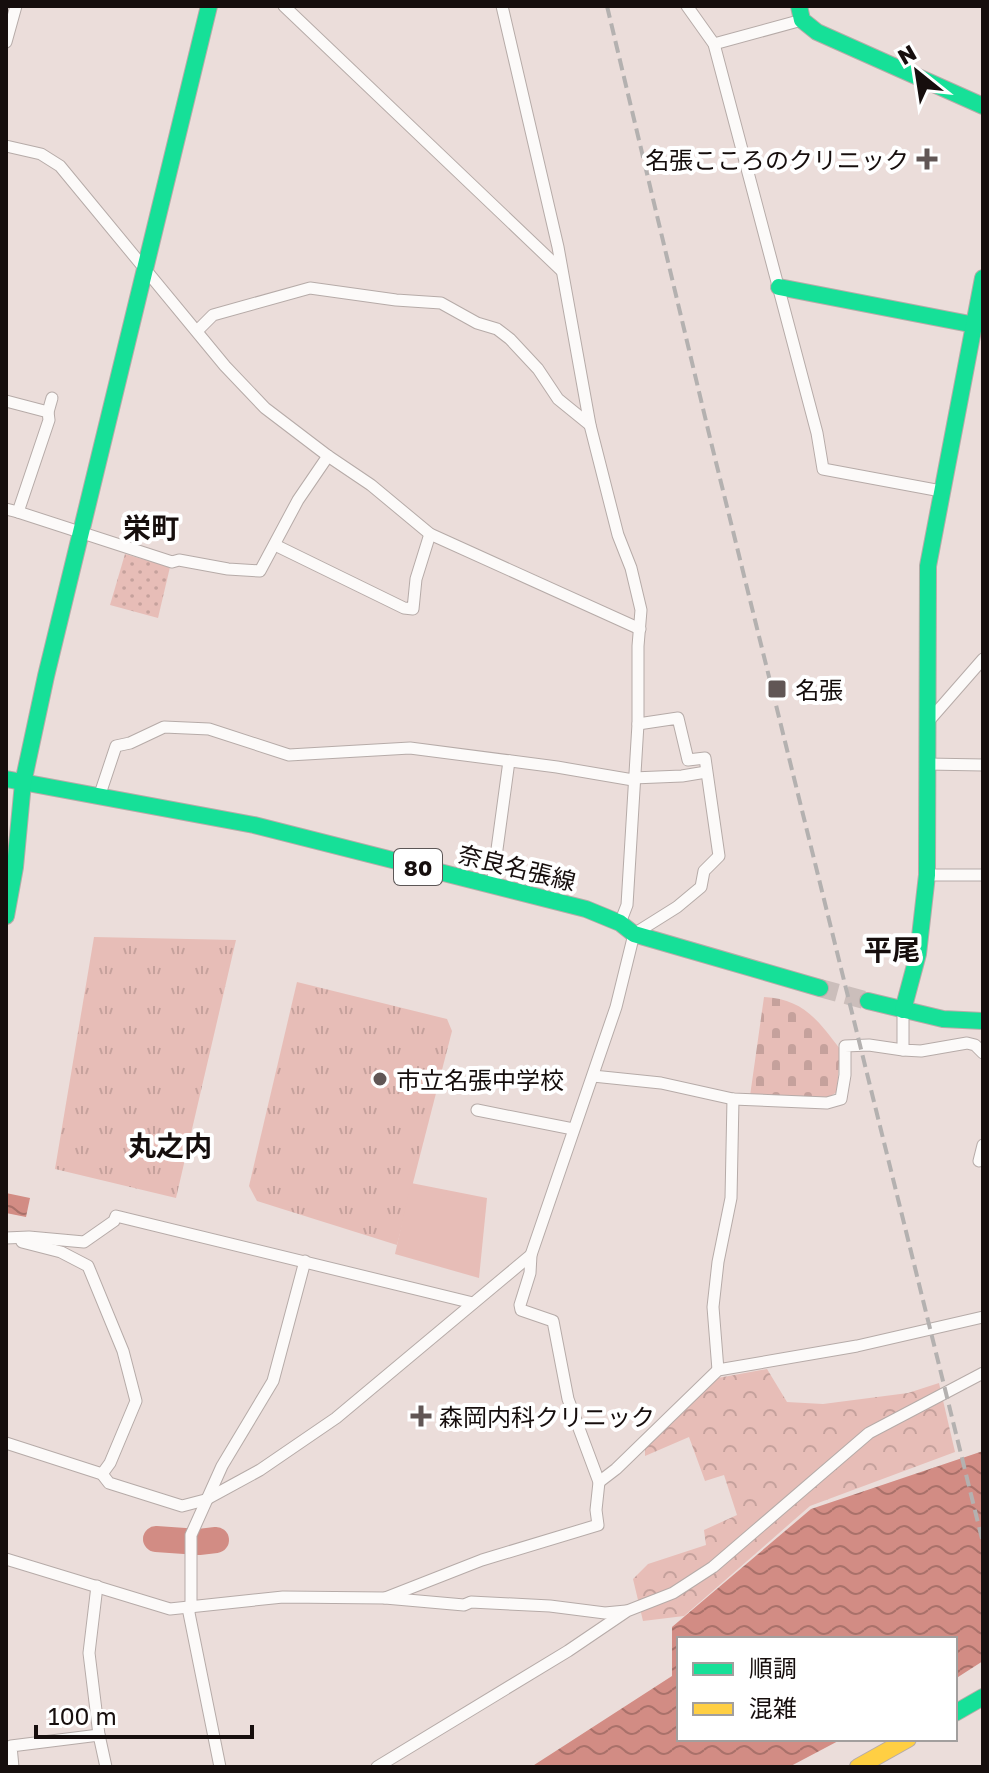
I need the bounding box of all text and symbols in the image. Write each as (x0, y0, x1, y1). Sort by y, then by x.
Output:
north arrow (877, 32, 957, 112)
text: N (893, 38, 921, 70)
place label: 名張こころのクリニック (645, 145, 909, 174)
marker: 名張こころのクリニック (916, 148, 938, 170)
district label: 栄町 (123, 511, 179, 544)
place label: 名張 (795, 675, 843, 704)
marker: 名張 (766, 678, 788, 700)
street label: 奈良名張線 (455, 838, 579, 896)
road number: 80 (394, 849, 442, 885)
district label: 平尾 (864, 933, 920, 966)
place label: 市立名張中学校 (396, 1065, 564, 1094)
marker: 市立名張中学校 (371, 1070, 389, 1088)
district label: 丸之内 (128, 1129, 212, 1162)
place label: 森岡内科クリニック (439, 1402, 655, 1431)
marker: 森岡内科クリニック (410, 1405, 432, 1427)
legend (677, 1637, 957, 1741)
text: 順調 (749, 1653, 797, 1682)
scale bar (36, 1689, 252, 1739)
text: 混雑 (749, 1693, 797, 1722)
text: 100 m (48, 1701, 117, 1730)

